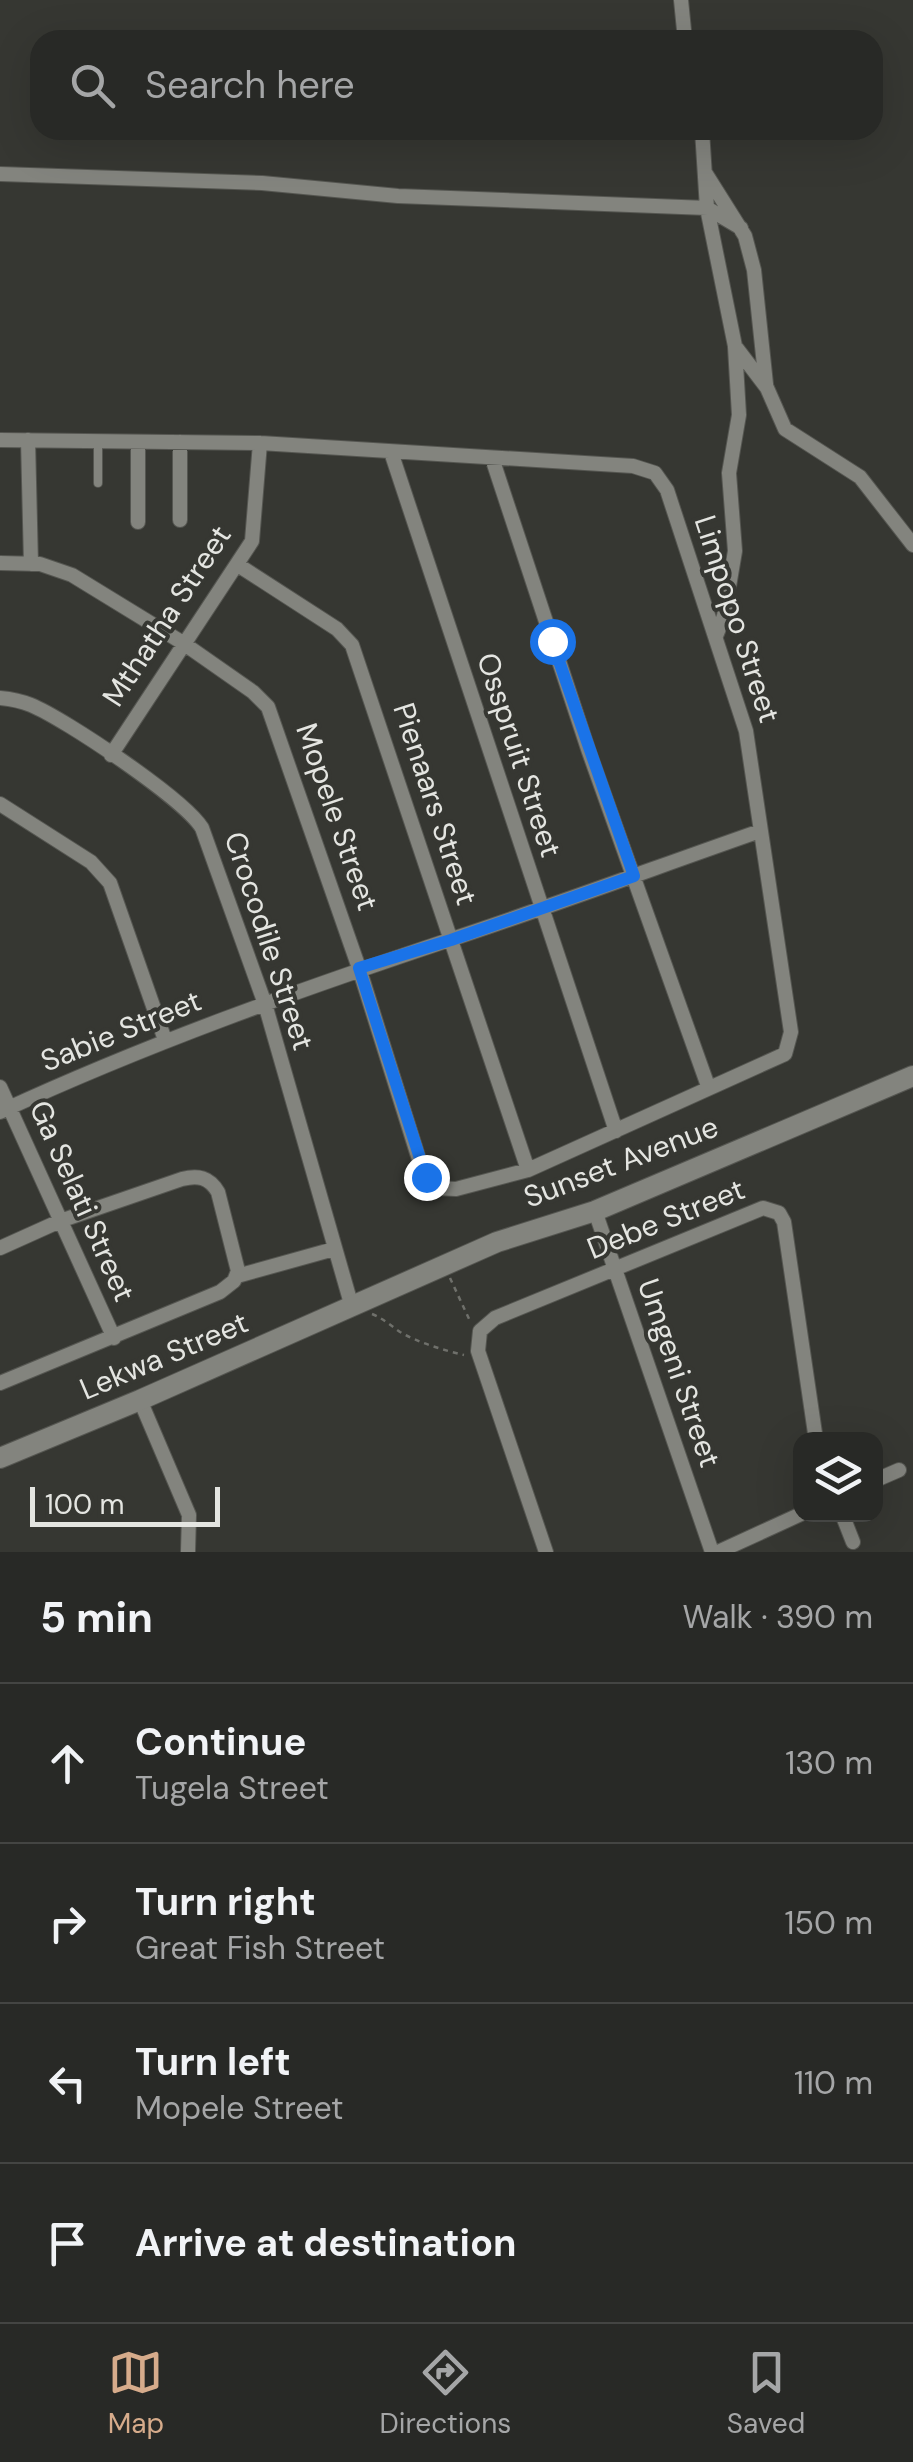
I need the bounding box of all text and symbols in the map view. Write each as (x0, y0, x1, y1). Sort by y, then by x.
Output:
search box (30, 30, 883, 140)
icon: search (65, 58, 120, 113)
text: Search here (145, 60, 355, 110)
street label: Limpopo Street (686, 510, 789, 728)
street label: Mthatha Street (93, 518, 240, 714)
route start (530, 619, 576, 665)
street label: Osspruit Street (468, 648, 571, 862)
street label: Pienaars Street (384, 698, 487, 910)
street label: Mopele Street (287, 718, 388, 916)
street label: Crocodile Street (216, 827, 323, 1055)
street label: Sabie Street (35, 981, 207, 1080)
street label: Ga Selati Street (21, 1094, 144, 1307)
street label: Sunset Avenue (518, 1107, 724, 1216)
route end (404, 1155, 450, 1201)
street label: Debe Street (581, 1169, 750, 1268)
street label: Umgeni Street (629, 1273, 730, 1472)
street label: Lekwa Street (74, 1303, 254, 1408)
map controls (793, 1432, 883, 1522)
button: layers (793, 1432, 883, 1522)
scale bar (30, 1482, 220, 1526)
text: 100 m (45, 1486, 124, 1523)
text: 5 min (40, 1590, 153, 1645)
text: Walk · 390 m (683, 1596, 873, 1638)
text: Continue (135, 1717, 306, 1767)
icon: ahead (40, 1736, 95, 1791)
text: 130 m (785, 1742, 873, 1784)
text: Tugela Street (135, 1767, 329, 1809)
text: Turn right (135, 1877, 316, 1927)
icon: right (40, 1896, 95, 1951)
text: 150 m (785, 1902, 873, 1944)
text: Great Fish Street (135, 1927, 385, 1969)
text: Turn left (135, 2037, 291, 2087)
icon: left (40, 2056, 95, 2111)
text: 110 m (794, 2062, 873, 2104)
text: Mopele Street (135, 2087, 344, 2129)
icon: arrive (40, 2216, 95, 2271)
text: Arrive at destination (135, 2218, 517, 2268)
tab: Map (108, 2345, 164, 2442)
tab: Directions (380, 2345, 511, 2442)
tab: Saved (727, 2345, 805, 2442)

